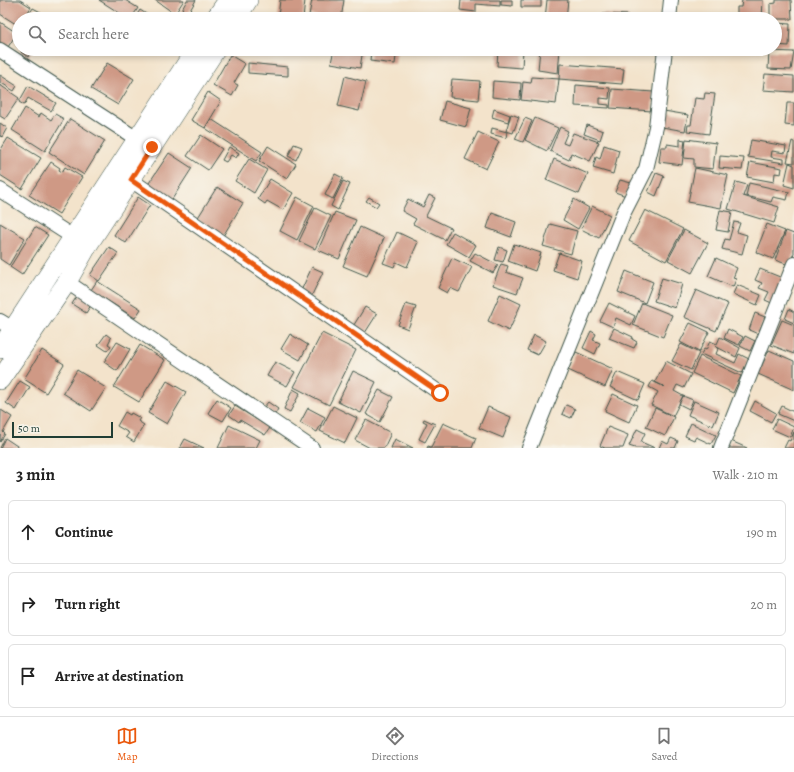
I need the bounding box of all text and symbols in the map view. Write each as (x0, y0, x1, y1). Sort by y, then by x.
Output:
search box (12, 12, 782, 56)
icon: search (26, 23, 48, 45)
text: Search here (58, 24, 129, 44)
route end (143, 138, 161, 156)
route start (431, 384, 449, 402)
scale bar (12, 420, 113, 439)
text: 50 m (18, 421, 40, 436)
text: 3 min (16, 463, 55, 486)
text: Walk · 210 m (713, 466, 778, 483)
icon: ahead (17, 521, 39, 543)
text: Continue (55, 522, 113, 542)
text: 190 m (746, 524, 777, 541)
icon: right (17, 593, 39, 615)
text: Turn right (55, 594, 120, 614)
text: 20 m (751, 596, 777, 613)
icon: arrive (17, 665, 39, 687)
text: Arrive at destination (55, 666, 184, 686)
tab: Map (116, 725, 138, 764)
tab: Directions (371, 725, 419, 764)
tab: Saved (651, 725, 678, 764)

